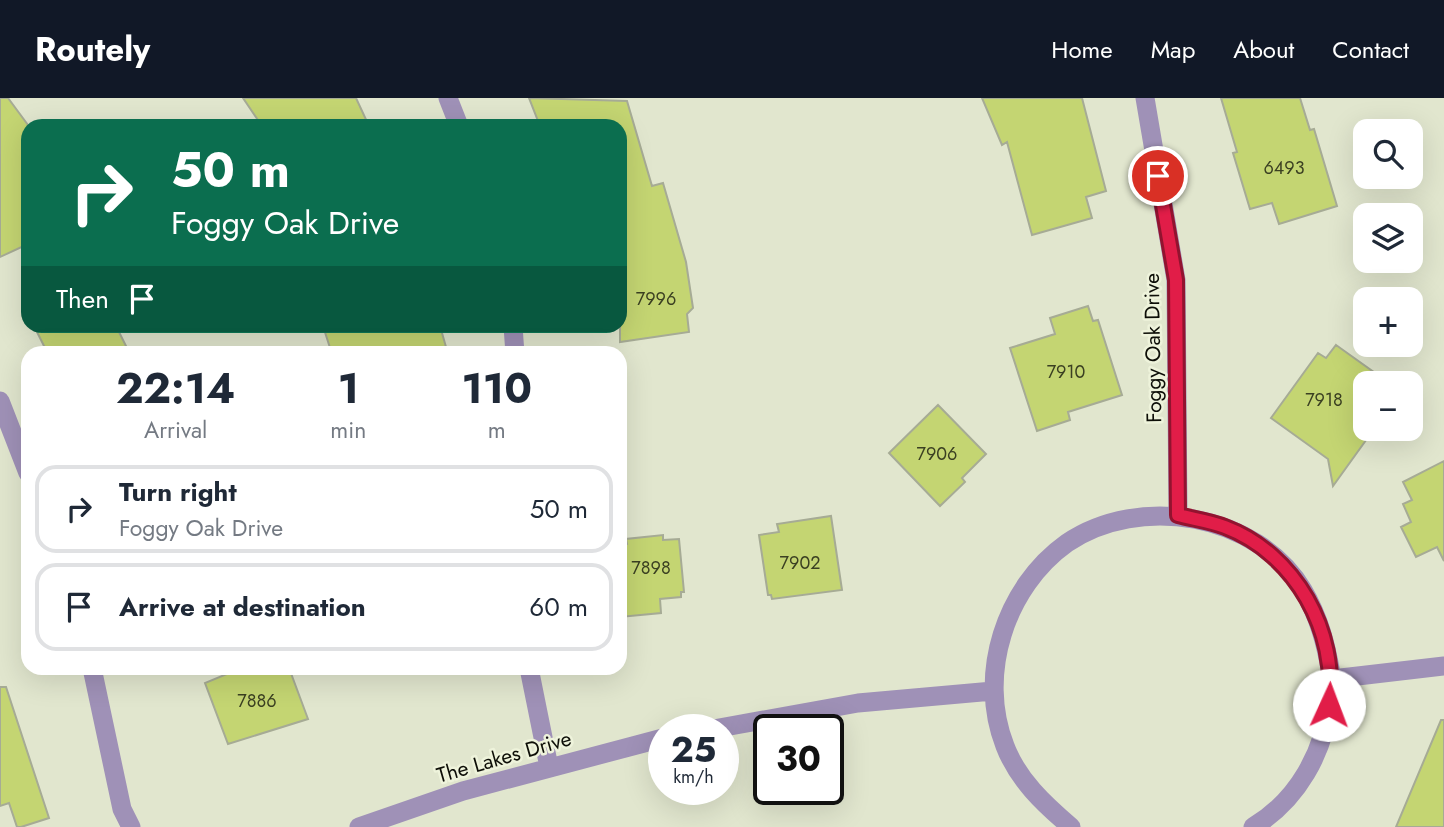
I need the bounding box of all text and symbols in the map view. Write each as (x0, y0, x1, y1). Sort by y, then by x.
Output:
text: Routely (35, 26, 150, 73)
text: Home (1051, 32, 1113, 67)
text: Map (1151, 32, 1195, 67)
text: About (1233, 32, 1294, 67)
text: Contact (1332, 32, 1409, 67)
map controls (1353, 119, 1423, 441)
button: search (1353, 119, 1423, 189)
text: 50 m (171, 135, 290, 205)
pin (1128, 146, 1188, 206)
icon: right (56, 147, 147, 238)
house number: 6493 (1263, 155, 1305, 181)
icon: arrive (1139, 157, 1177, 195)
text: Foggy Oak Drive (171, 200, 399, 246)
button: layers (1353, 203, 1423, 273)
street label: Foggy Oak Drive (1137, 273, 1169, 423)
text: Then (56, 280, 109, 318)
icon: arrive (123, 280, 161, 318)
house number: 7996 (636, 286, 676, 312)
button: + (1353, 287, 1423, 357)
text: 22:14 (116, 358, 235, 419)
text: 1 (338, 358, 359, 419)
text: 110 (461, 358, 532, 419)
house number: 7910 (1047, 359, 1086, 385)
button: − (1353, 371, 1423, 441)
house number: 7918 (1305, 387, 1343, 413)
text: Arrival (144, 413, 207, 447)
text: min (330, 413, 366, 447)
text: m (488, 413, 506, 447)
house number: 7906 (917, 441, 958, 467)
text: Turn right (119, 473, 237, 511)
icon: right (60, 490, 98, 528)
text: 50 m (530, 490, 588, 528)
text: Foggy Oak Drive (119, 511, 283, 545)
house number: 7902 (780, 550, 820, 576)
house number: 7898 (631, 555, 671, 581)
icon: arrive (60, 588, 98, 626)
text: Arrive at destination (119, 588, 366, 626)
text: 60 m (529, 588, 588, 626)
position arrow (1292, 668, 1366, 742)
house number: 7886 (237, 688, 277, 714)
speed limit sign: 30 (753, 714, 844, 805)
street label: The Lakes Drive (433, 723, 575, 791)
text: 25 (671, 725, 716, 775)
text: km/h (673, 764, 714, 790)

